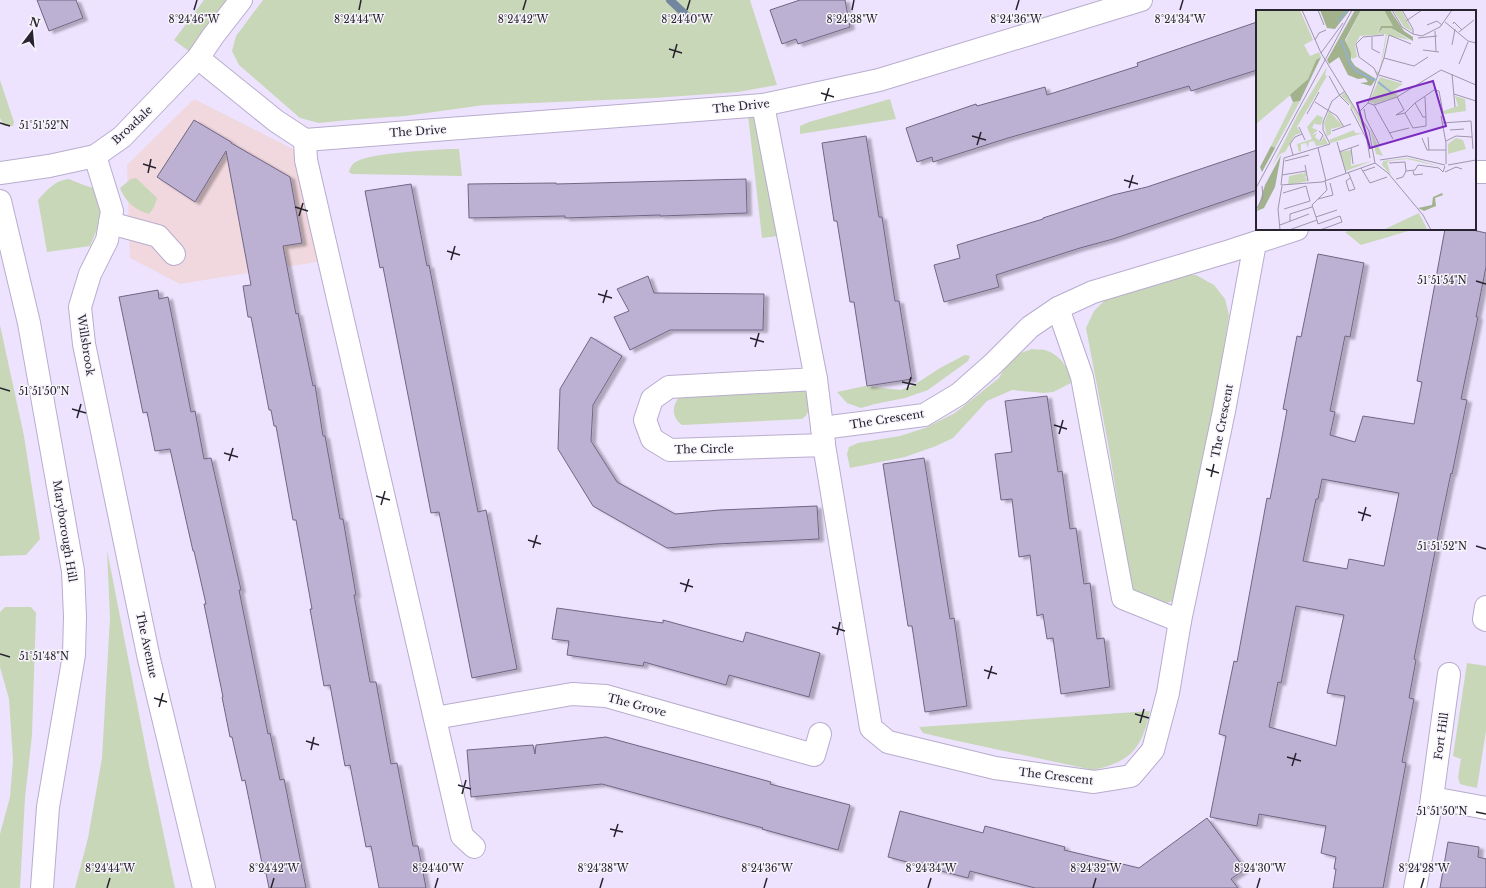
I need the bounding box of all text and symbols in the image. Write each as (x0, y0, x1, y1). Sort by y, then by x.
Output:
inset map (1256, 10, 1476, 230)
north arrow (12, 12, 52, 52)
text: 8°24'46"W (169, 13, 220, 26)
text: 8°24'44"W (334, 13, 384, 26)
text: 8°24'42"W (498, 13, 549, 26)
text: 8°24'40"W (661, 13, 713, 26)
text: 8°24'38"W (826, 13, 878, 26)
text: 8°24'36"W (990, 13, 1042, 26)
text: 8°24'34"W (1155, 13, 1206, 26)
text: N (28, 14, 42, 31)
street label: The Drive (712, 96, 770, 116)
street label: Broadale (109, 103, 155, 147)
text: 51°51'52"N (19, 119, 69, 132)
street label: The Drive (389, 122, 447, 140)
text: 51°51'54"N (1417, 274, 1467, 287)
street label: Willsbrook (74, 312, 98, 377)
street label: The Crescent (1208, 382, 1236, 459)
text: 51°51'50"N (19, 385, 69, 398)
street label: The Crescent (849, 406, 926, 432)
street label: The Circle (674, 441, 734, 457)
street label: Maryborough Hill (50, 479, 80, 583)
text: 51°51'52"N (1417, 540, 1467, 553)
street label: The Avenue (133, 611, 161, 679)
text: 51°51'48"N (19, 650, 69, 663)
street label: The Grove (606, 690, 668, 720)
street label: Fort Hill (1431, 711, 1451, 761)
street label: The Crescent (1018, 764, 1095, 788)
text: 51°51'50"N (1417, 805, 1467, 818)
text: 8°24'44"W (85, 862, 135, 875)
text: 8°24'42"W (249, 862, 300, 875)
text: 8°24'40"W (412, 862, 464, 875)
text: 8°24'38"W (577, 862, 629, 875)
text: 8°24'36"W (741, 862, 793, 875)
text: 8°24'34"W (906, 862, 957, 875)
text: 8°24'32"W (1070, 862, 1122, 875)
text: 8°24'30"W (1234, 862, 1286, 875)
text: 8°24'28"W (1398, 862, 1450, 875)

